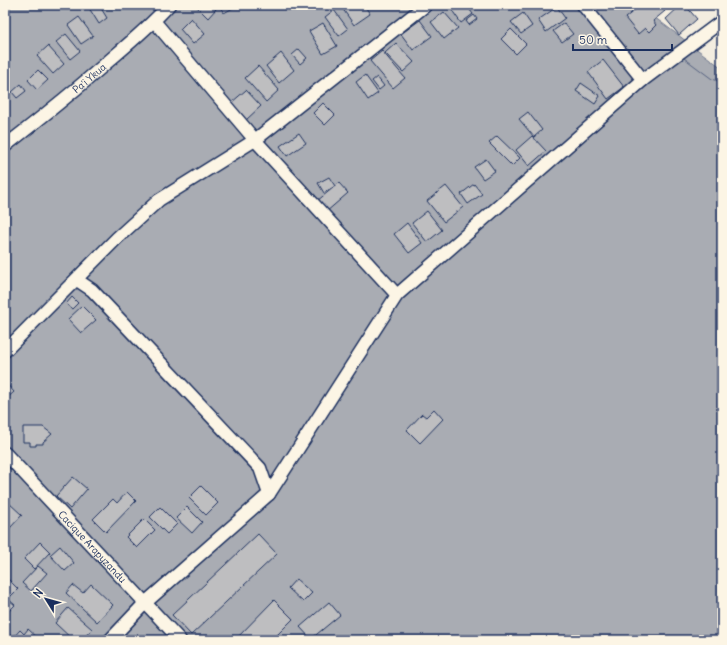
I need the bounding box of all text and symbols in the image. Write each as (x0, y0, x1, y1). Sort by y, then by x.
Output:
scale bar (573, 26, 672, 52)
text: 50 m (579, 32, 608, 47)
street label: Pa'i Ykua (69, 60, 109, 96)
street label: Cacique Arapyzandu (56, 508, 129, 585)
north arrow (26, 579, 66, 619)
text: N (30, 586, 46, 600)

